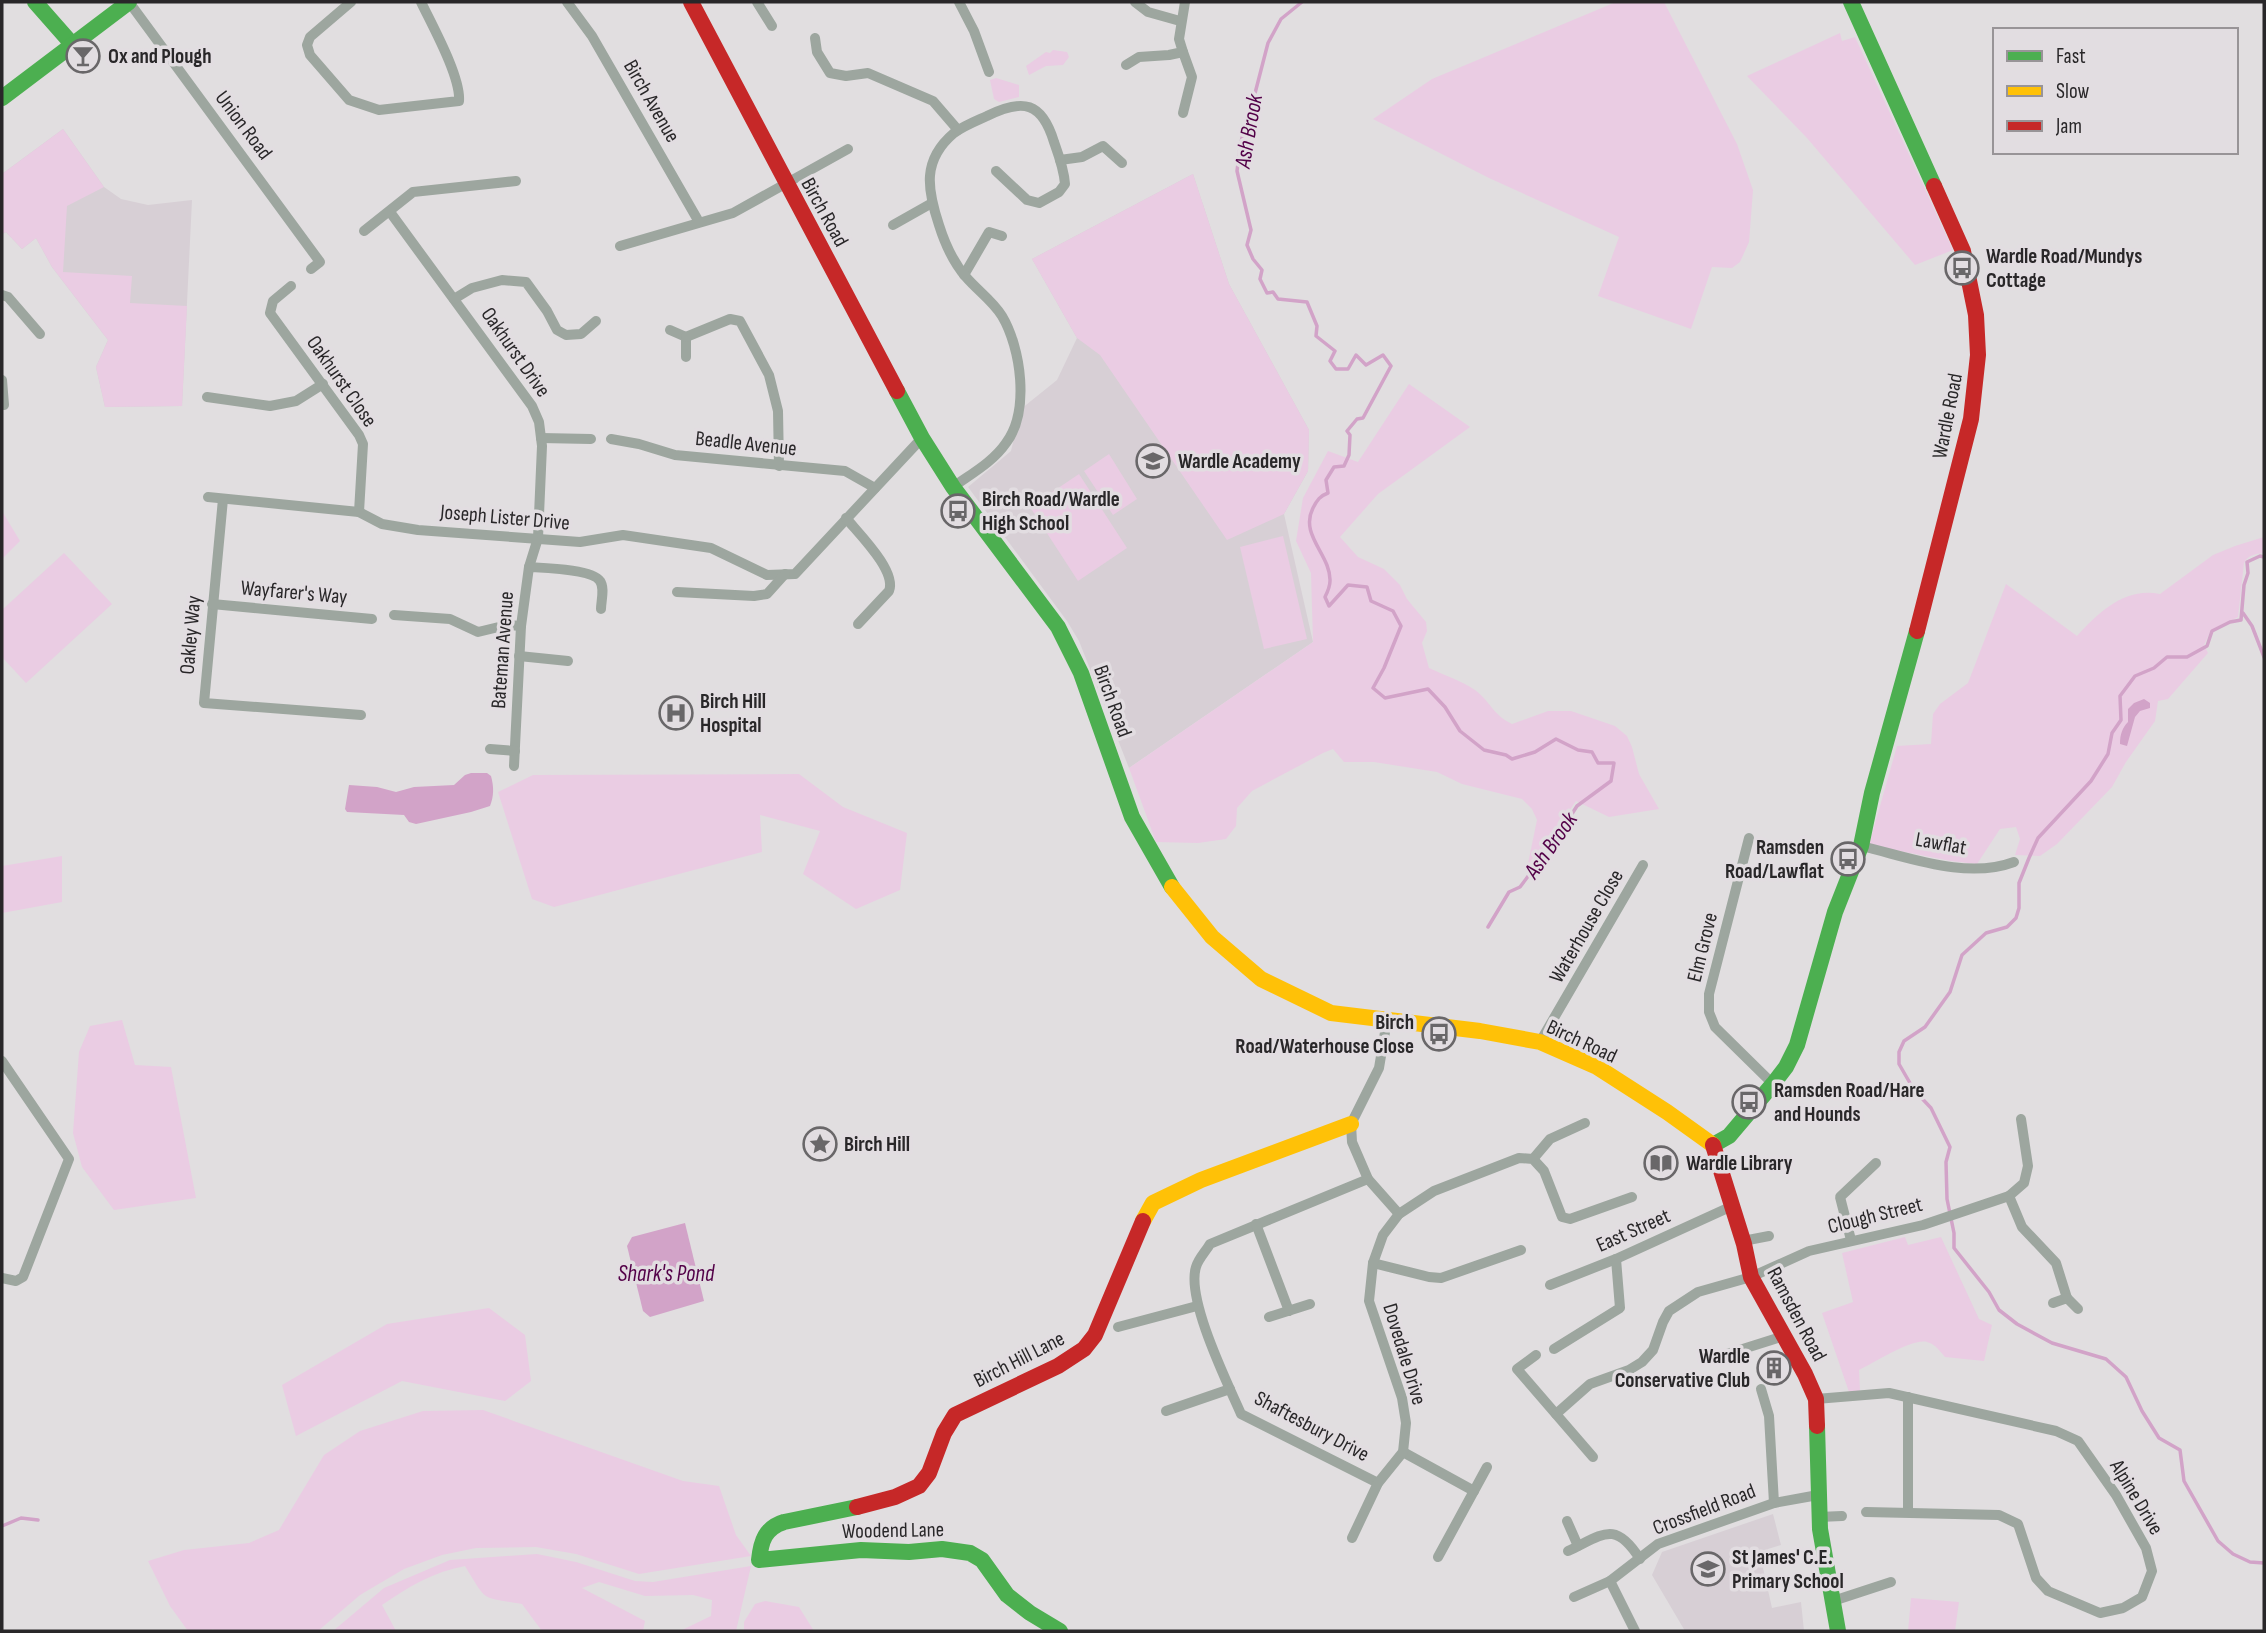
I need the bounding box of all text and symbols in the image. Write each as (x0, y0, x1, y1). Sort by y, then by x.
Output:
legend (1993, 28, 2238, 154)
bar icon: Ox and Plough (64, 37, 102, 75)
place label: Ox and Plough (108, 44, 212, 69)
text: Fast (2056, 44, 2086, 69)
street label: Birch Avenue (618, 56, 685, 147)
text: Slow (2056, 79, 2090, 104)
street label: Union Road (210, 86, 277, 165)
water label: Ash Brook (1229, 91, 1269, 171)
text: Jam (2055, 114, 2082, 139)
street label: Birch Road (796, 174, 854, 251)
place label: Wardle Road/Mundys Cottage (1986, 244, 2142, 293)
bus stop icon: Wardle Road/Mundys Cottage (1943, 249, 1981, 287)
street label: Oakhurst Drive (476, 303, 556, 402)
street label: Oakhurst Close (301, 331, 382, 432)
street label: Wardle Road (1927, 371, 1968, 461)
street label: Beadle Avenue (694, 426, 798, 461)
school or university icon: Wardle Academy (1134, 442, 1172, 480)
place label: Wardle Academy (1178, 449, 1301, 474)
place label: Birch Road/Wardle High School (982, 487, 1120, 536)
bus stop icon: Birch Road/Wardle High School (939, 492, 977, 530)
street label: Joseph Lister Drive (438, 499, 571, 536)
street label: Wayfarer's Way (240, 575, 348, 610)
street label: Bateman Avenue (486, 591, 519, 709)
street label: Oakley Way (175, 595, 206, 676)
street label: Birch Road (1088, 662, 1137, 741)
place label: Birch Hill Hospital (700, 689, 766, 738)
hospital icon: Birch Hill Hospital (657, 694, 695, 732)
water label: Ash Brook (1517, 806, 1584, 885)
street label: Lawflat (1914, 827, 1968, 860)
place label: Ramsden Road/Lawflat (1725, 835, 1824, 884)
bus stop icon: Ramsden Road/Lawflat (1829, 840, 1867, 878)
street label: Waterhouse Close (1544, 865, 1629, 987)
street label: Elm Grove (1682, 910, 1723, 984)
place label: Birch Road/Waterhouse Close (1235, 1010, 1414, 1059)
street label: Birch Road (1543, 1014, 1621, 1069)
bus stop icon: Birch Road/Waterhouse Close (1420, 1015, 1458, 1053)
place label: Ramsden Road/Hare and Hounds (1774, 1078, 1925, 1127)
bus stop icon: Ramsden Road/Hare and Hounds (1730, 1083, 1768, 1121)
place icon: Birch Hill (801, 1125, 839, 1163)
place label: Birch Hill (844, 1132, 910, 1157)
library icon: Wardle Library (1642, 1144, 1680, 1182)
place label: Wardle Library (1686, 1151, 1793, 1176)
street label: Clough Street (1825, 1192, 1925, 1239)
street label: East Street (1592, 1203, 1674, 1258)
water label: Shark's Pond (618, 1260, 715, 1288)
street label: Ramsden Road (1761, 1263, 1832, 1366)
street label: Dovedale Drive (1377, 1301, 1432, 1408)
street label: Birch Hill Lane (970, 1326, 1069, 1393)
place label: Wardle Conservative Club (1615, 1344, 1750, 1393)
building icon: Wardle Conservative Club (1755, 1349, 1793, 1387)
street label: Shaftesbury Drive (1250, 1386, 1373, 1467)
street label: Alpine Drive (2104, 1454, 2169, 1539)
street label: Crossfield Road (1649, 1478, 1759, 1540)
street label: Woodend Lane (842, 1517, 944, 1544)
place label: St James' C.E. Primary School (1732, 1545, 1844, 1594)
school or university icon: St James' C.E. Primary School (1689, 1550, 1727, 1588)

